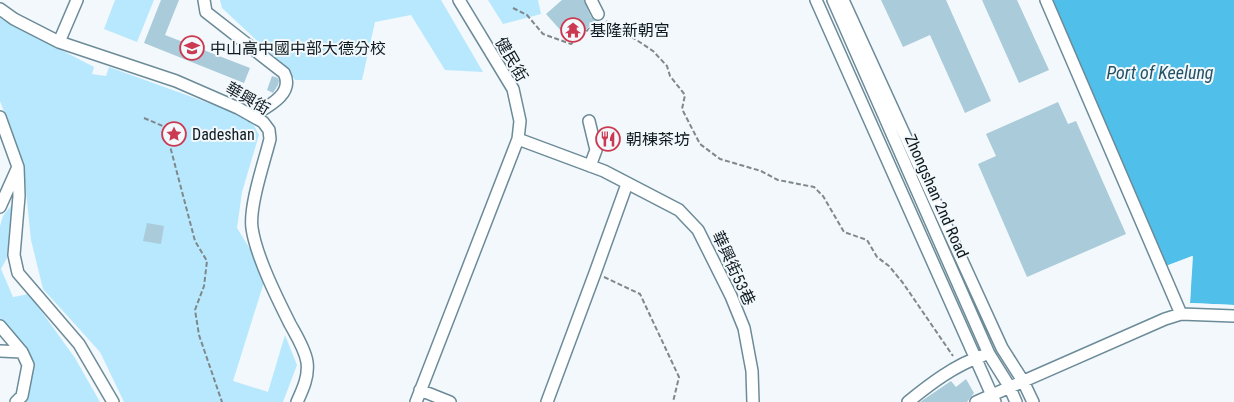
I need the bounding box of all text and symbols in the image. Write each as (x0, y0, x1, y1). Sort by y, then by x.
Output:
temple icon: 基隆新朝宮 (560, 17, 586, 43)
place label: 基隆新朝宮 (590, 21, 670, 40)
street label: 健民街 (491, 34, 532, 85)
school or university icon: 中山高中國中部大德分校 (179, 35, 205, 61)
place label: 中山高中國中部大德分校 (210, 39, 386, 58)
water label: Port of Keelung (1107, 62, 1214, 83)
street label: 華興街 (222, 78, 273, 119)
place icon: Dadeshan (161, 121, 187, 147)
place label: Dadeshan (192, 125, 255, 144)
restaurant icon: 朝棟茶坊 (595, 126, 621, 152)
place label: 朝棟茶坊 (626, 130, 690, 149)
street label: Zhongshan 2nd Road (901, 131, 972, 261)
street label: 華興街53巷 (708, 228, 759, 308)

